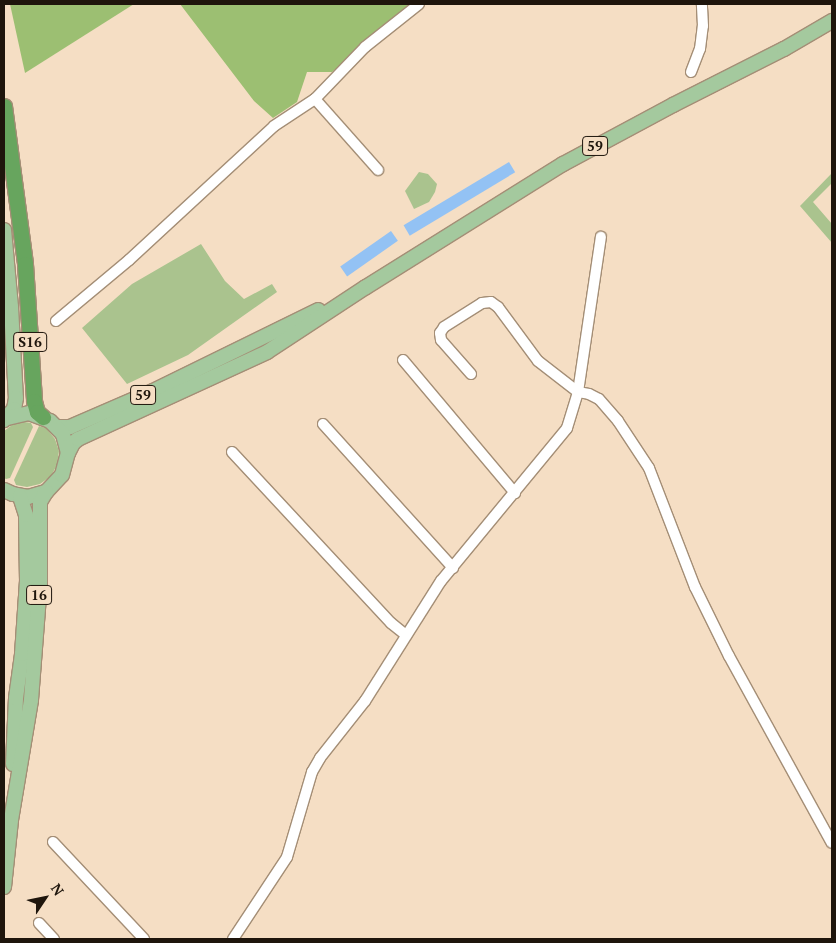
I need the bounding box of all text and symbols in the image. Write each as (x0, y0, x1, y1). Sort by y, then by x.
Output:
road number: 59 (581, 134, 609, 158)
road number: S16 (12, 331, 48, 354)
road number: 59 (129, 384, 157, 406)
road number: 16 (25, 584, 53, 606)
north arrow (20, 873, 70, 923)
text: N (47, 880, 69, 899)

